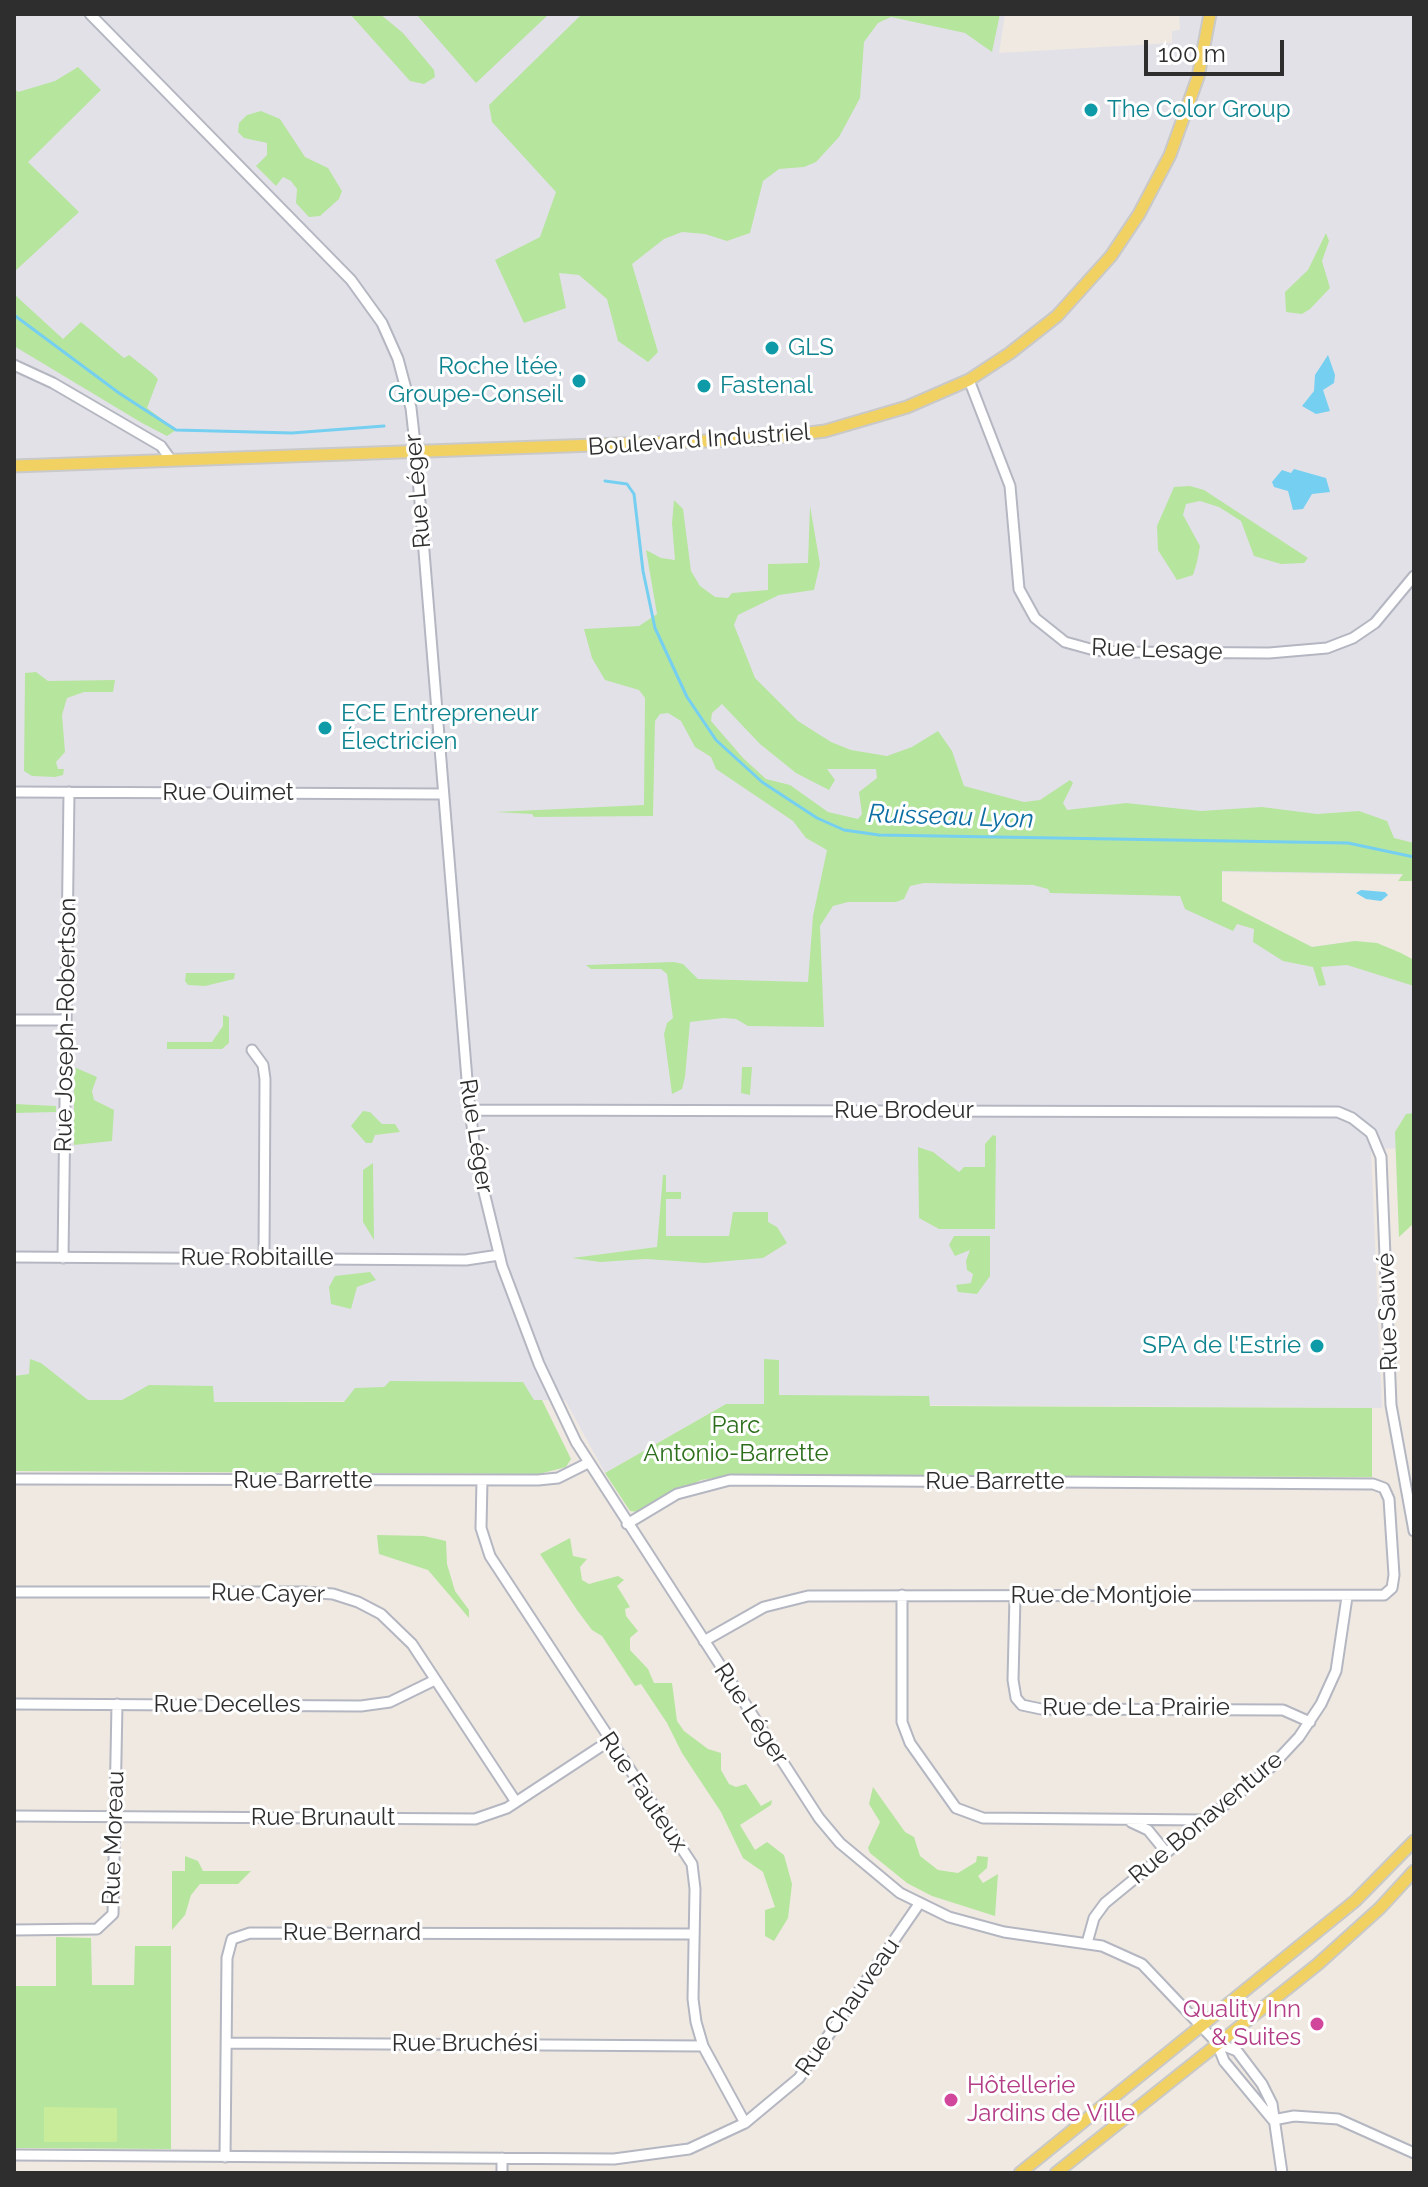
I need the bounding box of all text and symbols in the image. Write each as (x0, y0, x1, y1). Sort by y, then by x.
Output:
scale bar (1148, 24, 1288, 74)
text: 100 m (1158, 39, 1226, 68)
place label: The Color Group (1107, 96, 1291, 124)
marker: The Color Group (1082, 101, 1100, 119)
place label: GLS (788, 334, 834, 362)
marker: GLS (763, 339, 781, 357)
place label: Roche ltée, Groupe-Conseil (388, 353, 563, 409)
marker: Roche ltée, Groupe-Conseil (570, 372, 588, 390)
place label: Fastenal (720, 372, 813, 400)
marker: Fastenal (695, 377, 713, 395)
street label: Boulevard Industriel (587, 418, 811, 462)
street label: Rue Léger (399, 432, 437, 550)
street label: Rue Lesage (1091, 633, 1223, 667)
place label: ECE Entrepreneur Électricien (341, 700, 539, 756)
marker: ECE Entrepreneur Électricien (316, 719, 334, 737)
street label: Rue Ouimet (162, 779, 294, 807)
water label: Ruisseau Lyon (868, 799, 1034, 835)
street label: Rue Joseph-Robertson (49, 897, 83, 1153)
street label: Rue Léger (453, 1077, 499, 1195)
street label: Rue Brodeur (834, 1097, 974, 1125)
street label: Rue Robitaille (180, 1244, 334, 1272)
street label: Rue Sauvé (1372, 1252, 1404, 1372)
place label: SPA de l'Estrie (1142, 1332, 1301, 1360)
marker: SPA de l'Estrie (1308, 1337, 1326, 1355)
park label: Parc Antonio-Barrette (643, 1412, 829, 1468)
street label: Rue Barrette (233, 1467, 373, 1495)
street label: Rue Barrette (925, 1468, 1065, 1496)
street label: Rue Cayer (211, 1579, 325, 1609)
street label: Rue de Montjoie (1010, 1582, 1192, 1610)
street label: Rue Léger (708, 1658, 794, 1770)
street label: Rue Decelles (153, 1691, 301, 1719)
street label: Rue de La Prairie (1042, 1694, 1230, 1722)
street label: Rue Fauteux (592, 1727, 694, 1857)
street label: Rue Bonaventure (1123, 1745, 1289, 1891)
street label: Rue Moreau (97, 1770, 131, 1906)
street label: Rue Brunault (251, 1804, 395, 1832)
street label: Rue Bernard (283, 1919, 421, 1947)
street label: Rue Chauveau (790, 1933, 906, 2081)
place label: Quality Inn & Suites (1183, 1996, 1301, 2052)
marker: Quality Inn & Suites (1308, 2015, 1326, 2033)
street label: Rue Bruchési (392, 2030, 538, 2058)
place label: Hôtellerie Jardins de Ville (967, 2072, 1135, 2128)
marker: Hôtellerie Jardins de Ville (942, 2091, 960, 2109)

